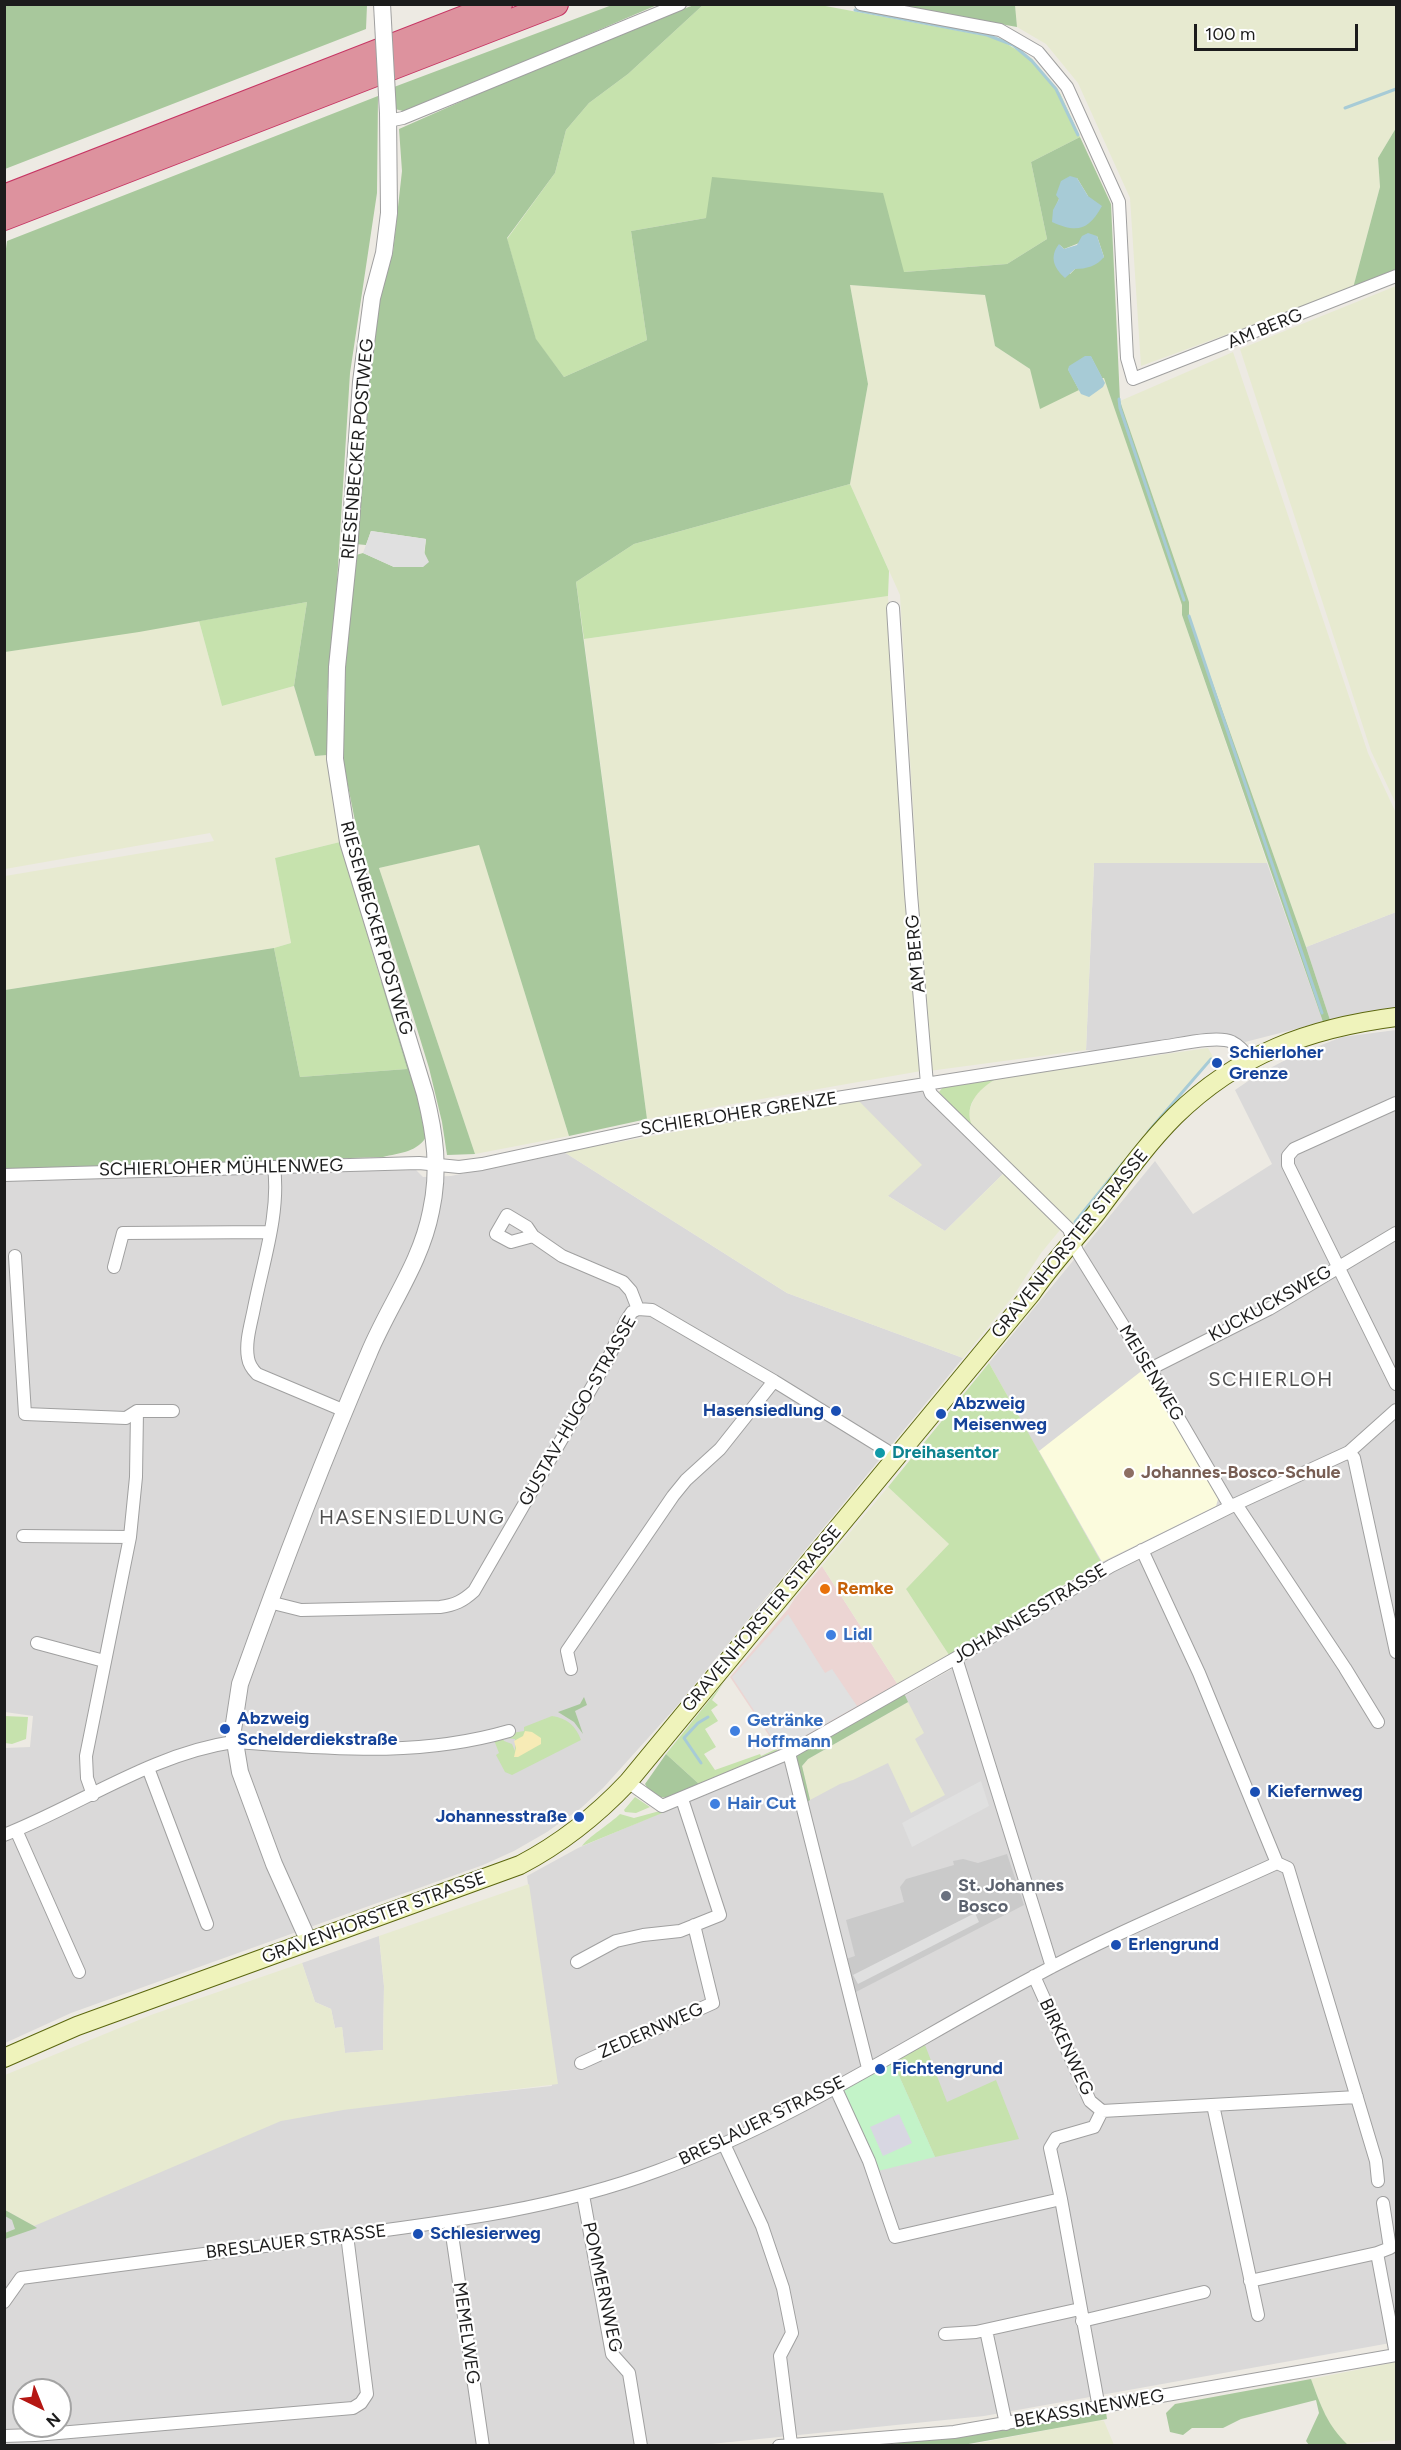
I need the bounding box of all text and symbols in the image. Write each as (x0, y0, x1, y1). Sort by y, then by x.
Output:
scale bar (1197, 12, 1360, 50)
text: 100 m (1205, 23, 1255, 45)
street label: AM BERG (1225, 304, 1305, 354)
street label: RIESENBECKER POSTWEG (338, 338, 378, 560)
street label: RIESENBECKER POSTWEG (335, 819, 417, 1037)
street label: AM BERG (902, 914, 930, 994)
place label: Schierloher Grenze (1229, 1042, 1323, 1084)
marker: Schierloher Grenze (1210, 1056, 1224, 1070)
street label: SCHIERLOHER GRENZE (639, 1088, 839, 1140)
street label: GRAVENHORSTER STRASSE (987, 1145, 1153, 1343)
street label: SCHIERLOHER MÜHLENWEG (99, 1155, 343, 1181)
street label: KUCKUCKSWEG (1205, 1261, 1335, 1347)
street label: GUSTAV-HUGO-STRASSE (515, 1312, 641, 1510)
street label: MEISENWEG (1114, 1321, 1188, 1425)
district label: SCHIERLOH (1208, 1368, 1334, 1392)
place label: Abzweig Meisenweg (953, 1393, 1047, 1436)
place label: Hasensiedlung (703, 1400, 824, 1422)
marker: Hasensiedlung (829, 1404, 843, 1418)
marker: Abzweig Meisenweg (934, 1407, 948, 1421)
place label: Dreihasentor (892, 1442, 999, 1464)
marker: Dreihasentor (873, 1446, 887, 1460)
place label: Johannes-Bosco-Schule (1141, 1462, 1341, 1484)
marker: Johannes-Bosco-Schule (1122, 1466, 1136, 1480)
district label: HASENSIEDLUNG (319, 1506, 505, 1530)
street label: GRAVENHORSTER STRASSE (678, 1521, 846, 1717)
street label: JOHANNESSTRASSE (949, 1559, 1111, 1669)
place label: Remke (837, 1578, 893, 1600)
marker: Remke (818, 1582, 832, 1596)
place label: Lidl (843, 1624, 873, 1646)
marker: Lidl (824, 1628, 838, 1642)
place label: Abzweig Schelderdiekstraße (237, 1708, 398, 1750)
place label: Getränke Hoffmann (747, 1710, 831, 1752)
marker: Abzweig Schelderdiekstraße (218, 1722, 232, 1736)
marker: Getränke Hoffmann (728, 1724, 742, 1738)
place label: Kiefernweg (1267, 1781, 1363, 1803)
marker: Kiefernweg (1248, 1785, 1262, 1799)
place label: Hair Cut (727, 1793, 796, 1815)
marker: Hair Cut (708, 1797, 722, 1811)
place label: Johannesstraße (435, 1806, 567, 1828)
marker: Johannesstraße (572, 1810, 586, 1824)
street label: GRAVENHORSTER STRASSE (259, 1867, 489, 1969)
place label: St. Johannes Bosco (958, 1875, 1064, 1918)
marker: St. Johannes Bosco (939, 1889, 953, 1903)
place label: Erlengrund (1128, 1934, 1219, 1956)
marker: Erlengrund (1109, 1938, 1123, 1952)
street label: BIRKENWEG (1034, 1995, 1098, 2099)
street label: ZEDERNWEG (595, 1998, 707, 2064)
place label: Fichtengrund (892, 2058, 1003, 2080)
marker: Fichtengrund (873, 2062, 887, 2076)
street label: BRESLAUER STRASSE (676, 2071, 848, 2171)
street label: BRESLAUER STRASSE (204, 2220, 388, 2264)
street label: POMMERNWEG (578, 2220, 626, 2354)
place label: Schlesierweg (430, 2223, 541, 2245)
marker: Schlesierweg (411, 2227, 425, 2241)
street label: MEMELWEG (448, 2281, 484, 2385)
north arrow (12, 2378, 72, 2438)
street label: BEKASSINENWEG (1012, 2385, 1166, 2433)
text: N (42, 2409, 64, 2431)

